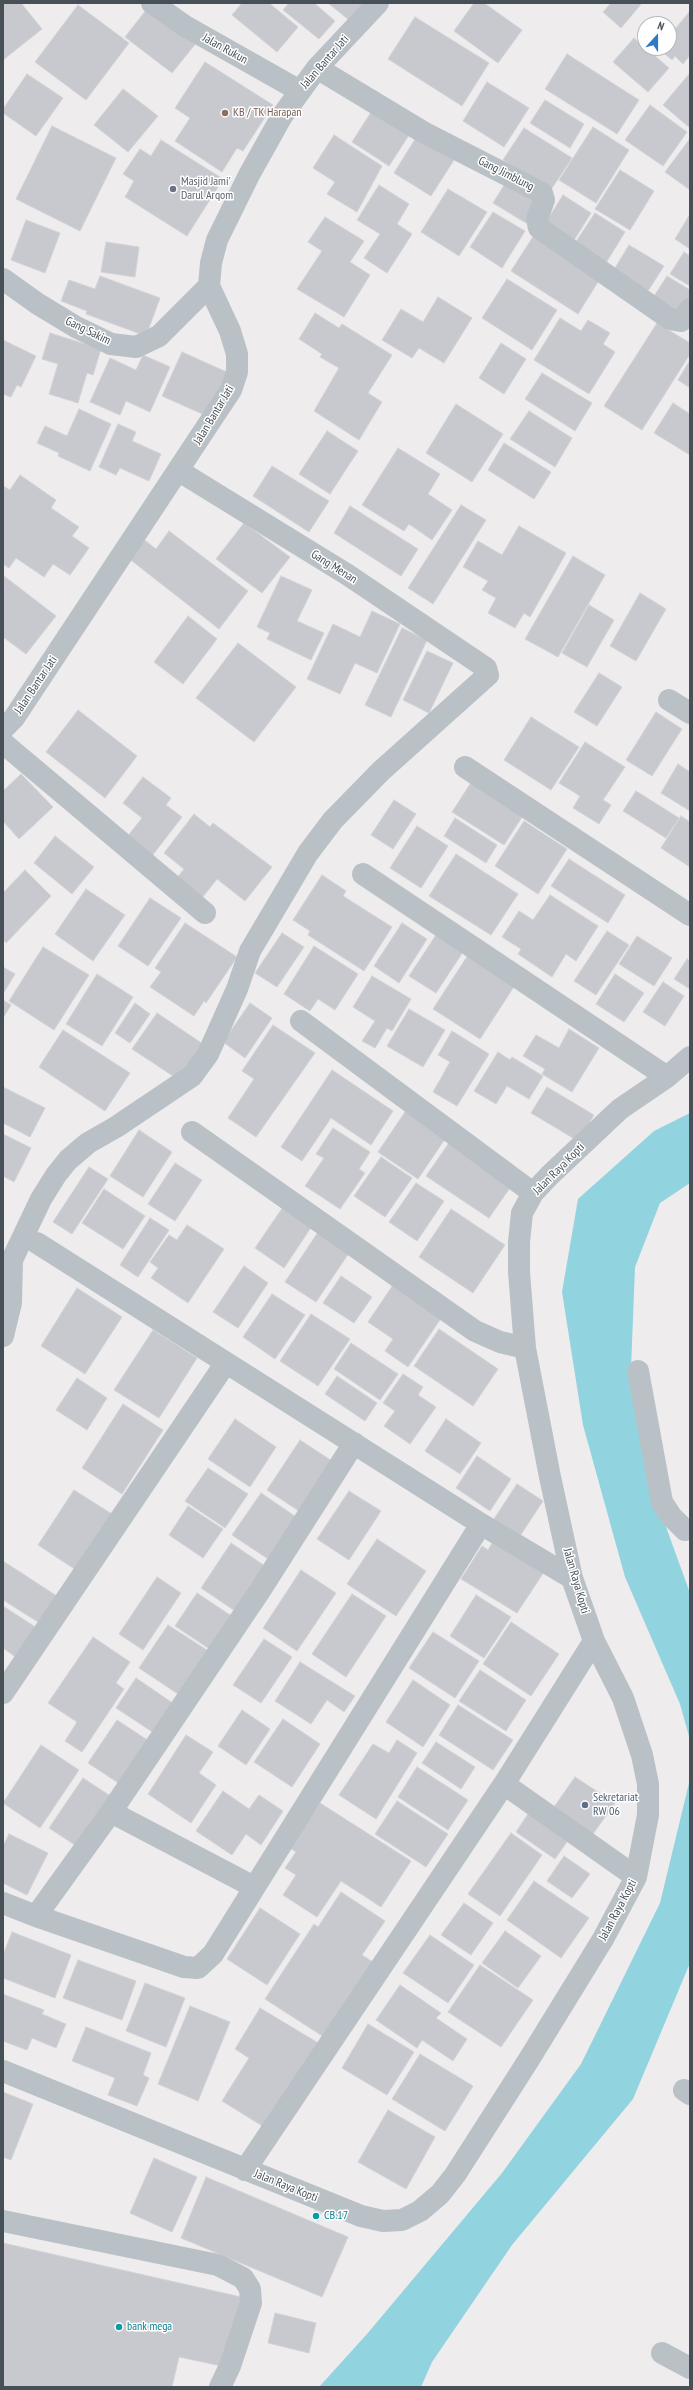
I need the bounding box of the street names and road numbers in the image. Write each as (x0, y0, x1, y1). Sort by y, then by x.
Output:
street label: Jalan Rukun (200, 31, 250, 67)
street label: Jalan Bantar Jati (298, 32, 352, 92)
street label: Gang Jimblung (476, 154, 536, 194)
street label: Gang Sakim (63, 314, 113, 348)
street label: Jalan Bantar Jati (191, 383, 237, 447)
street label: Gang Menan (308, 547, 360, 587)
street label: Jalan Bantar Jati (11, 653, 61, 717)
street label: Jalan Raya Kopti (530, 1140, 588, 1198)
street label: Jalan Raya Kopti (560, 1547, 592, 1615)
street label: Jalan Raya Kopti (596, 1877, 640, 1943)
street label: Jalan Raya Kopti (252, 2167, 320, 2205)

